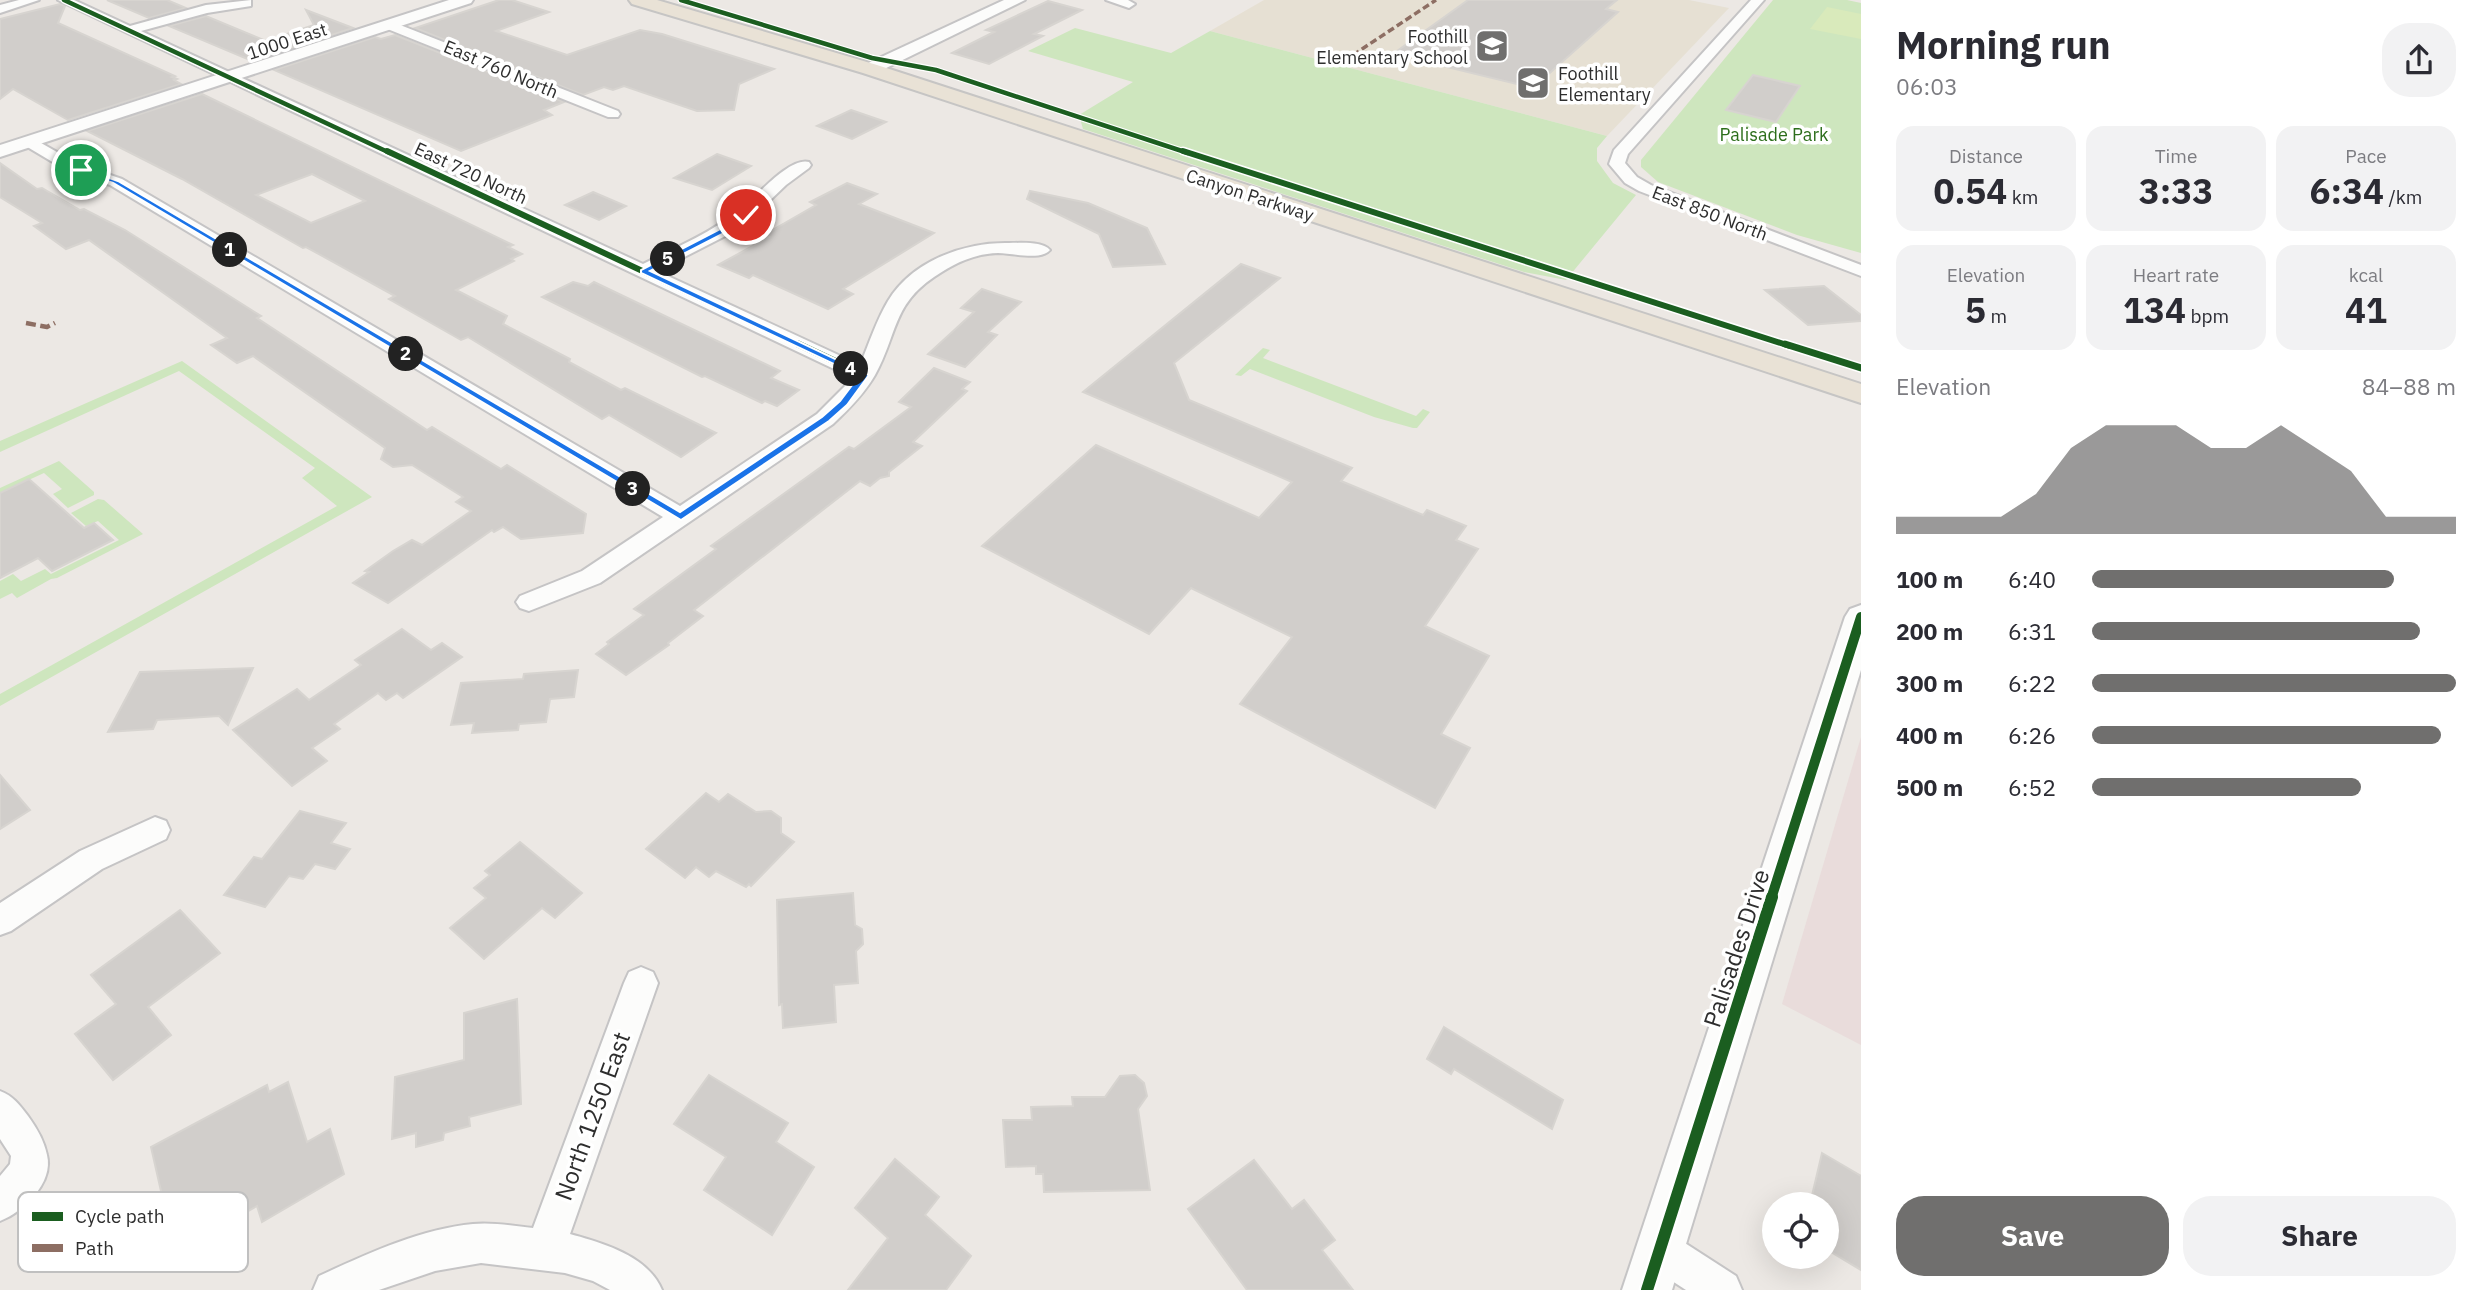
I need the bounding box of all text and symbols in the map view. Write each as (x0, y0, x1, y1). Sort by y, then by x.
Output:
street label: 1000 East (244, 17, 330, 65)
text: Morning run (1896, 20, 2111, 69)
button: share (2382, 23, 2456, 97)
place label: Foothill Elementary School (1316, 25, 1468, 69)
school or university icon: Foothill Elementary School (1473, 27, 1511, 65)
street label: East 760 North (440, 35, 562, 103)
place label: Foothill Elementary (1558, 62, 1651, 106)
school or university icon: Foothill Elementary (1514, 64, 1552, 102)
text: 06:03 (1896, 71, 1958, 101)
park label: Palisade Park (1719, 123, 1829, 146)
street label: East 720 North (411, 137, 531, 209)
pin (51, 140, 111, 200)
text: Distance (1949, 144, 2023, 168)
text: Time (2155, 144, 2197, 168)
text: Pace (2345, 144, 2387, 168)
icon: arrive (62, 151, 100, 189)
street label: Canyon Parkway (1183, 164, 1317, 226)
text: 0.54 (1934, 168, 2007, 214)
text: 3:33 (2139, 168, 2213, 214)
text: 6:34 (2310, 168, 2384, 214)
street label: East 850 North (1649, 180, 1771, 246)
pin (716, 185, 776, 245)
text: km (2007, 185, 2038, 209)
text: /km (2384, 185, 2422, 209)
icon: check (727, 196, 765, 234)
pin: 1 (212, 232, 247, 268)
text: 1 (224, 237, 235, 261)
pin: 5 (650, 242, 686, 276)
text: 5 (662, 246, 673, 270)
text: Elevation (1947, 263, 2025, 287)
text: Heart rate (2133, 263, 2219, 287)
text: kcal (2349, 263, 2383, 287)
text: 5 (1965, 287, 1986, 333)
text: 134 (2123, 287, 2186, 333)
text: 41 (2345, 287, 2387, 333)
text: m (1986, 304, 2007, 328)
text: bpm (2186, 304, 2229, 328)
pin: 2 (388, 336, 424, 372)
text: 2 (400, 341, 411, 365)
pin: 4 (834, 352, 868, 386)
text: 4 (845, 356, 856, 380)
text: Elevation (1896, 371, 1991, 401)
text: 84–88 m (2362, 371, 2456, 401)
pin: 3 (616, 472, 650, 506)
text: 3 (627, 476, 638, 500)
text: 100 m (1896, 564, 1963, 594)
text: 6:40 (2008, 564, 2056, 594)
text: 200 m (1896, 616, 1963, 646)
text: 6:31 (2008, 616, 2056, 646)
text: 300 m (1896, 668, 1963, 698)
text: 6:22 (2008, 668, 2056, 698)
text: 400 m (1896, 720, 1963, 750)
text: 6:26 (2008, 720, 2056, 750)
text: 500 m (1896, 772, 1963, 802)
text: 6:52 (2008, 772, 2056, 802)
street label: Palisades Drive (1695, 865, 1777, 1031)
street label: North 1250 East (547, 1027, 637, 1205)
legend (18, 1192, 248, 1272)
map controls (1762, 1192, 1839, 1269)
button: locate (1762, 1192, 1839, 1269)
button: Save (1896, 1196, 2169, 1276)
button: Share (2183, 1196, 2456, 1276)
text: Cycle path (75, 1204, 164, 1228)
text: Path (75, 1236, 114, 1260)

